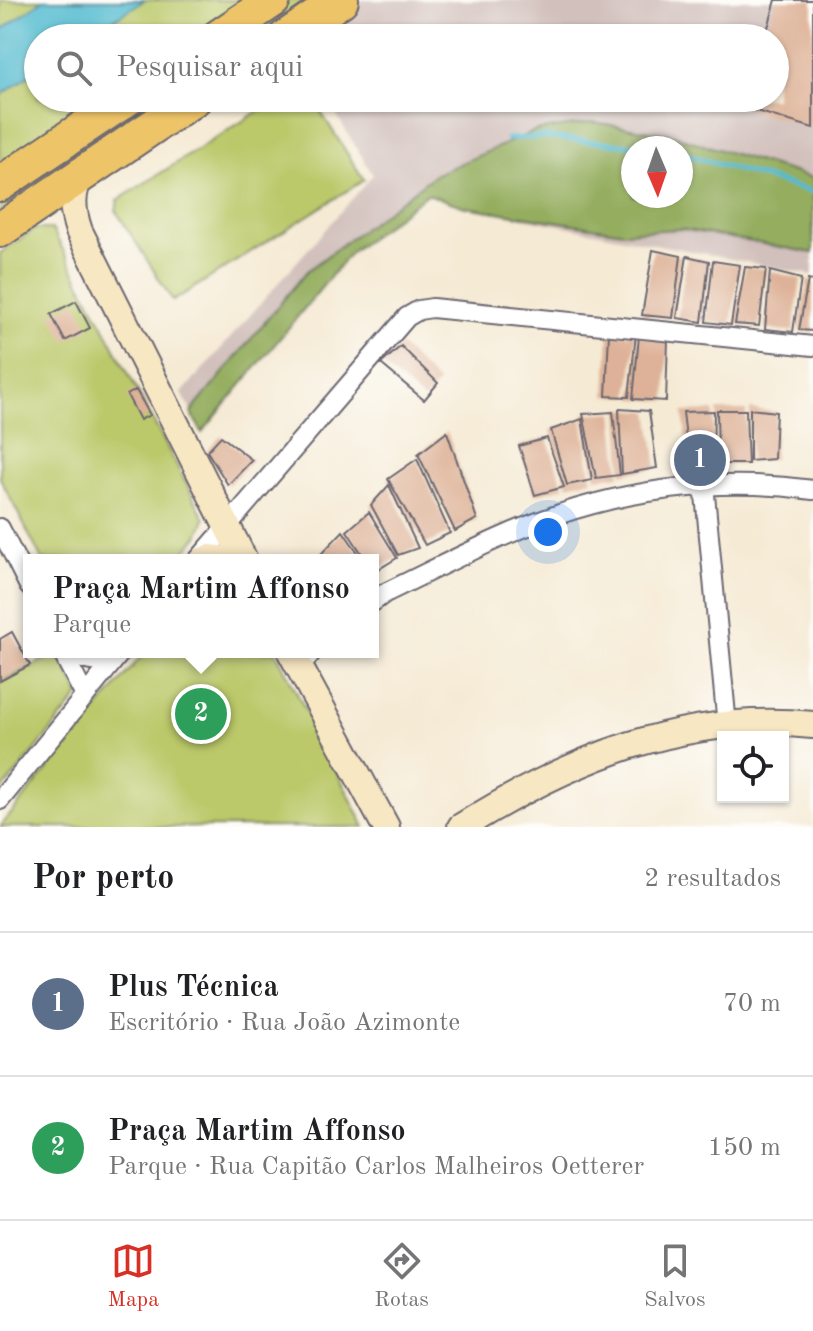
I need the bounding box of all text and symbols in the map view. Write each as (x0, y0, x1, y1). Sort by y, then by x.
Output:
search box (24, 24, 789, 112)
icon: search (52, 46, 96, 90)
text: Pesquisar aqui (116, 53, 303, 83)
north arrow (621, 136, 693, 208)
pin: 1 (674, 430, 726, 490)
your location (528, 512, 568, 552)
popup (23, 554, 379, 658)
text: Praça Martim Affonso (52, 575, 350, 605)
text: Parque (52, 612, 131, 638)
pin: 2 (175, 684, 227, 744)
map controls (717, 731, 789, 803)
button: locate (717, 731, 789, 803)
text: Por perto (32, 862, 174, 896)
text: 2 resultados (644, 866, 781, 892)
text: Plus Técnica (108, 973, 279, 1003)
text: 1 (50, 991, 66, 1017)
text: 70 m (723, 991, 781, 1017)
text: Escritório · Rua João Azimonte (108, 1010, 460, 1036)
text: Praça Martim Affonso (108, 1117, 406, 1147)
text: 2 (50, 1135, 66, 1161)
text: 150 m (708, 1135, 781, 1161)
text: Parque · Rua Capitão Carlos Malheiros Oetterer (108, 1154, 644, 1180)
tab: Mapa (108, 1239, 159, 1314)
tab: Rotas (374, 1239, 429, 1314)
tab: Salvos (644, 1239, 705, 1314)

